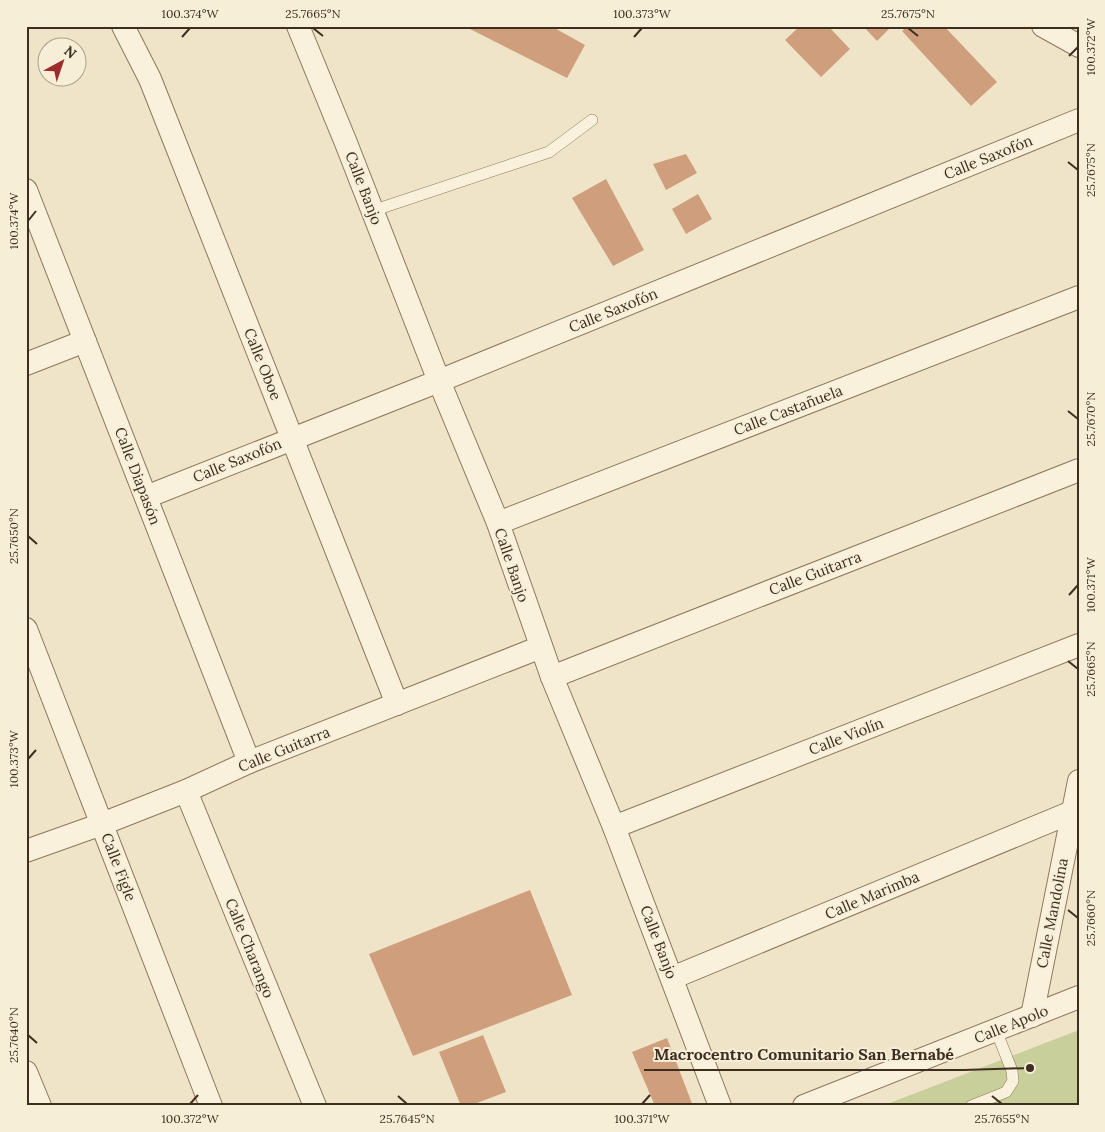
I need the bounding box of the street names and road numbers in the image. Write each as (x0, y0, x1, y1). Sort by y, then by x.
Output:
street label: Calle Saxofón (941, 131, 1035, 183)
street label: Calle Banjo (341, 149, 387, 228)
street label: Calle Saxofón (566, 284, 660, 336)
street label: Calle Oboe (240, 325, 286, 403)
street label: Calle Castañuela (731, 380, 845, 440)
street label: Calle Diapasón (111, 424, 165, 528)
street label: Calle Saxofón (190, 434, 284, 486)
street label: Calle Banjo (490, 525, 534, 605)
street label: Calle Guitarra (766, 547, 864, 599)
street label: Calle Violín (806, 713, 886, 759)
street label: Calle Guitarra (235, 722, 333, 776)
street label: Calle Figle (97, 830, 141, 904)
street label: Calle Mandolina (1032, 856, 1072, 970)
street label: Calle Marimba (822, 867, 922, 923)
street label: Calle Charango (221, 895, 279, 1001)
street label: Calle Banjo (636, 903, 682, 982)
street label: Calle Apolo (971, 1000, 1051, 1047)

